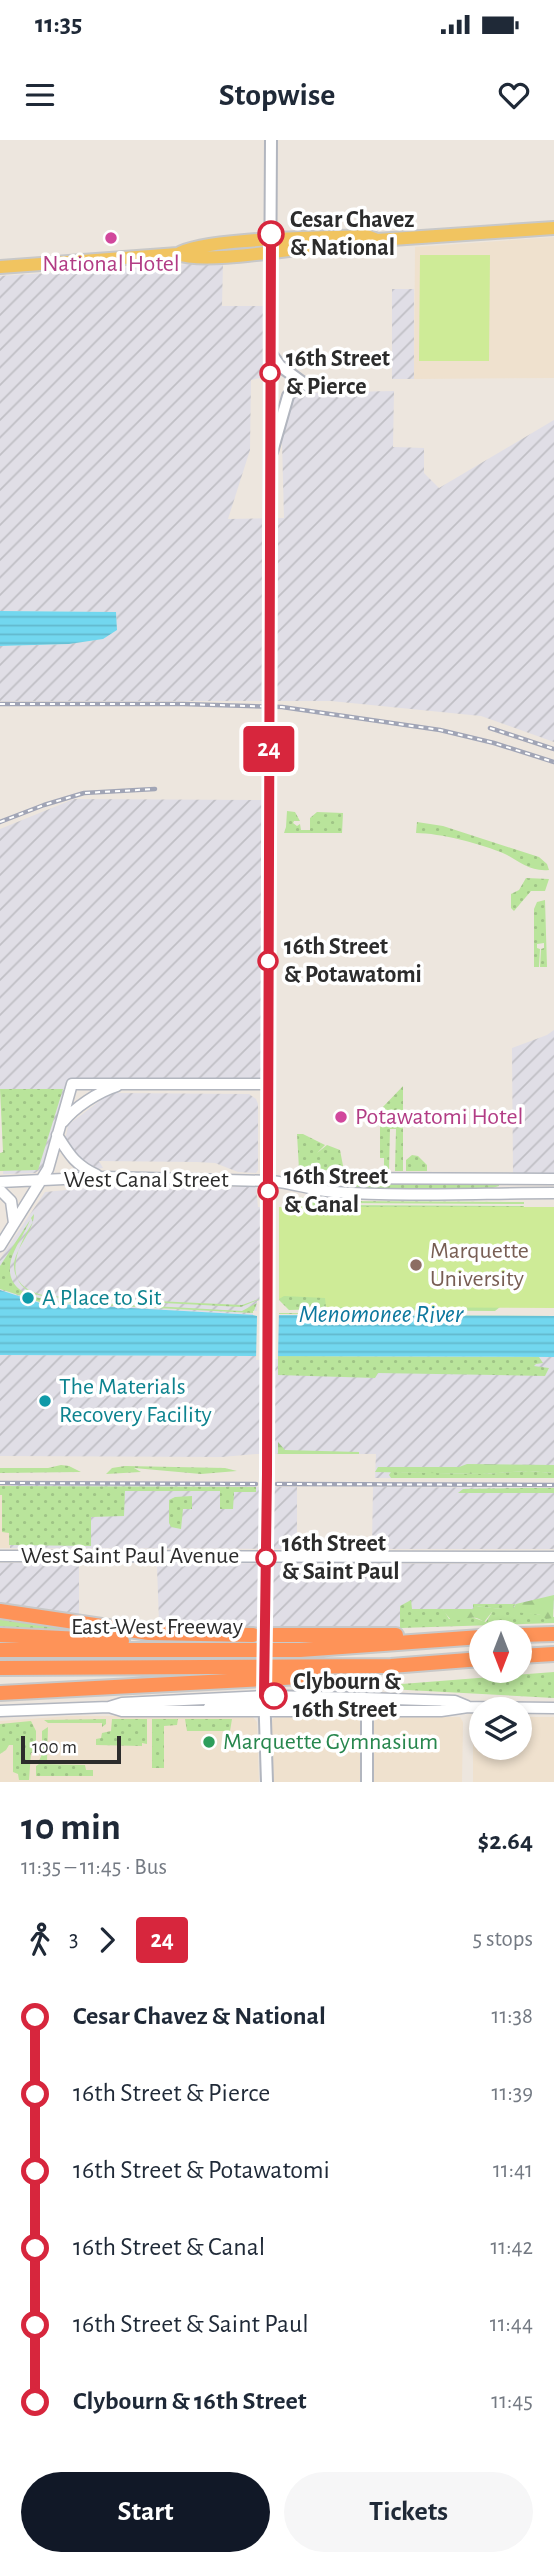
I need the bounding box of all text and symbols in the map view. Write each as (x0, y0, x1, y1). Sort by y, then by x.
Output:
text: 11:35 (35, 11, 82, 37)
icon: menu (21, 76, 59, 114)
icon: heart (495, 76, 533, 114)
text: Stopwise (219, 79, 335, 111)
place label: Cesar Chavez & National (290, 208, 415, 260)
marker: Cesar Chavez & National (258, 221, 284, 247)
marker: National Hotel (103, 230, 119, 246)
place label: National Hotel (42, 252, 180, 276)
place label: 16th Street & Pierce (286, 347, 390, 399)
marker: 16th Street & Pierce (260, 363, 280, 383)
line badge: 24 (238, 726, 300, 772)
text: 24 (257, 737, 281, 761)
place label: 16th Street & Potawatomi (284, 935, 422, 987)
marker: 16th Street & Potawatomi (258, 951, 278, 971)
place label: Potawatomi Hotel (355, 1105, 523, 1129)
marker: Potawatomi Hotel (333, 1109, 349, 1125)
place label: 16th Street & Canal (284, 1165, 388, 1217)
street label: West Canal Street (63, 1168, 229, 1192)
marker: 16th Street & Canal (258, 1181, 278, 1201)
place label: Marquette University (430, 1239, 529, 1291)
marker: Marquette University (408, 1257, 424, 1273)
place label: A Place to Sit (42, 1286, 162, 1310)
marker: A Place to Sit (20, 1290, 36, 1306)
water label: Menomonee River (299, 1301, 465, 1327)
place label: The Materials Recovery Facility (59, 1375, 212, 1427)
marker: The Materials Recovery Facility (37, 1393, 53, 1409)
place label: 16th Street & Saint Paul (282, 1532, 400, 1584)
street label: West Saint Paul Avenue (21, 1544, 239, 1568)
marker: 16th Street & Saint Paul (256, 1548, 276, 1568)
street label: East-West Freeway (71, 1615, 243, 1639)
north arrow (469, 1620, 532, 1684)
map controls (469, 1620, 532, 1760)
place label: Clybourn & 16th Street (293, 1670, 401, 1722)
marker: Clybourn & 16th Street (261, 1683, 287, 1709)
button: layers (469, 1697, 532, 1760)
place label: Marquette Gymnasium (223, 1730, 438, 1754)
scale bar (21, 1733, 121, 1765)
marker: Marquette Gymnasium (201, 1734, 217, 1750)
text: 100 m (32, 1738, 77, 1757)
text: 10 min (21, 1809, 121, 1847)
text: $2.64 (477, 1828, 533, 1854)
text: 11:35 – 11:45 · Bus (21, 1856, 167, 1879)
icon: walk (21, 1921, 59, 1959)
icon: forward (88, 1921, 126, 1959)
text: 3 (69, 1928, 78, 1951)
text: 24 (150, 1928, 174, 1952)
text: 5 stops (473, 1928, 533, 1951)
text: Cesar Chavez & National (73, 2003, 326, 2029)
text: 11:38 (492, 2005, 533, 2028)
text: 16th Street & Pierce (73, 2080, 270, 2106)
text: 11:39 (492, 2082, 533, 2105)
text: 16th Street & Potawatomi (73, 2157, 330, 2183)
text: 11:41 (493, 2159, 533, 2182)
text: 16th Street & Canal (73, 2234, 265, 2260)
text: 11:42 (490, 2236, 533, 2259)
text: 16th Street & Saint Paul (73, 2311, 309, 2337)
text: 11:44 (490, 2313, 533, 2336)
text: Clybourn & 16th Street (73, 2388, 307, 2414)
text: 11:45 (491, 2390, 533, 2413)
button: Start (21, 2472, 270, 2552)
button: Tickets (284, 2472, 533, 2552)

